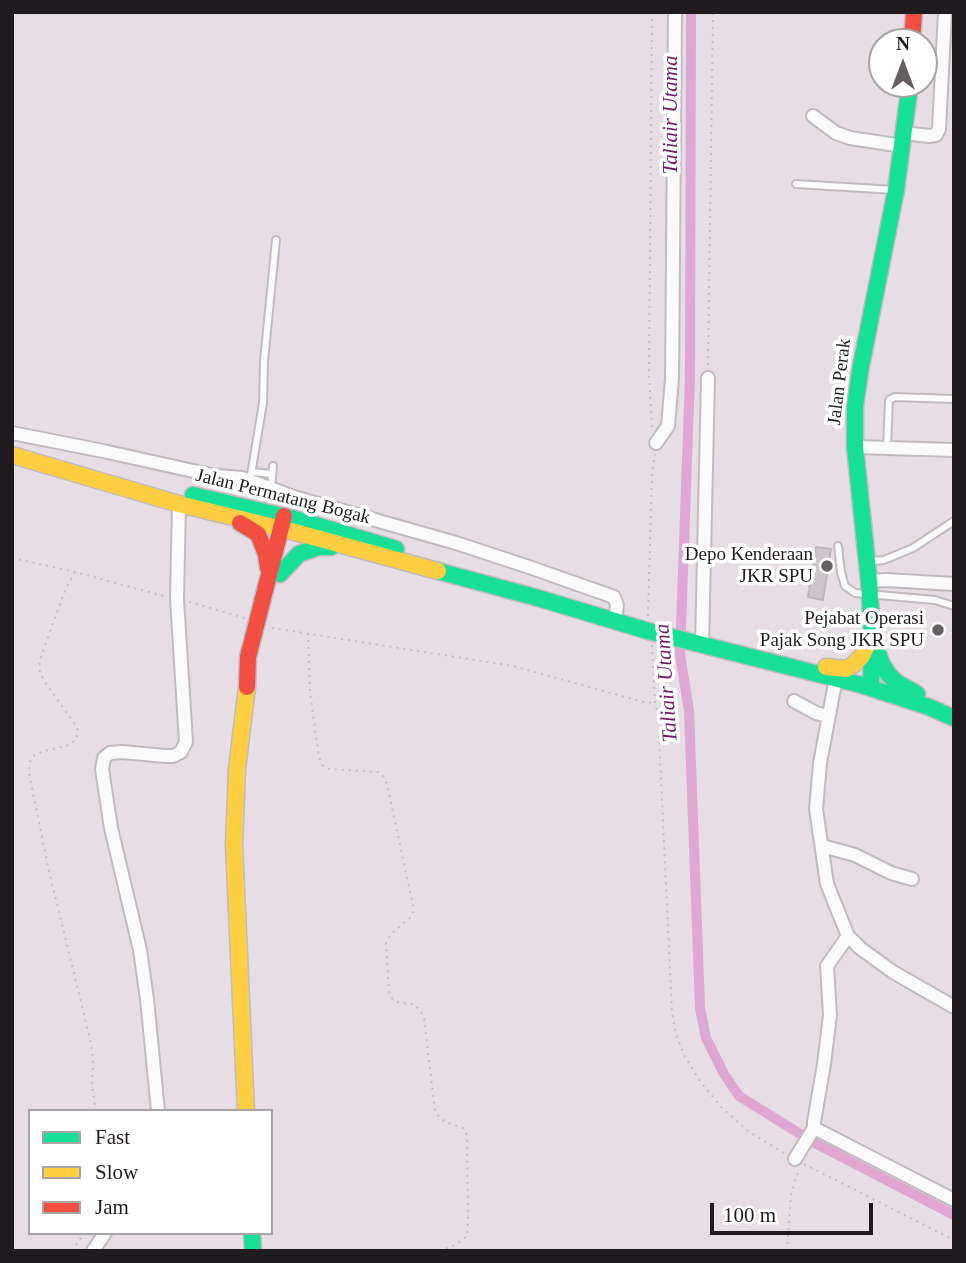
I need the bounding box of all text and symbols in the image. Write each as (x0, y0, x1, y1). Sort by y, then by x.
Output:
north arrow (868, 28, 938, 98)
text: N (896, 33, 910, 54)
water label: Taliair Utama (658, 56, 684, 174)
street label: Jalan Perak (823, 337, 857, 427)
street label: Jalan Permatang Bogak (193, 464, 373, 530)
place label: Depo Kenderaan JKR SPU (685, 544, 813, 588)
marker: Depo Kenderaan JKR SPU (819, 558, 835, 574)
place label: Pejabat Operasi Pajak Song JKR SPU (760, 608, 924, 652)
marker: Pejabat Operasi Pajak Song JKR SPU (930, 622, 946, 638)
water label: Taliair Utama (650, 623, 684, 743)
legend (28, 1109, 273, 1235)
text: Fast (95, 1125, 130, 1149)
text: Slow (95, 1160, 138, 1184)
scale bar (714, 1190, 877, 1234)
text: Jam (95, 1195, 129, 1219)
text: 100 m (723, 1203, 776, 1227)

